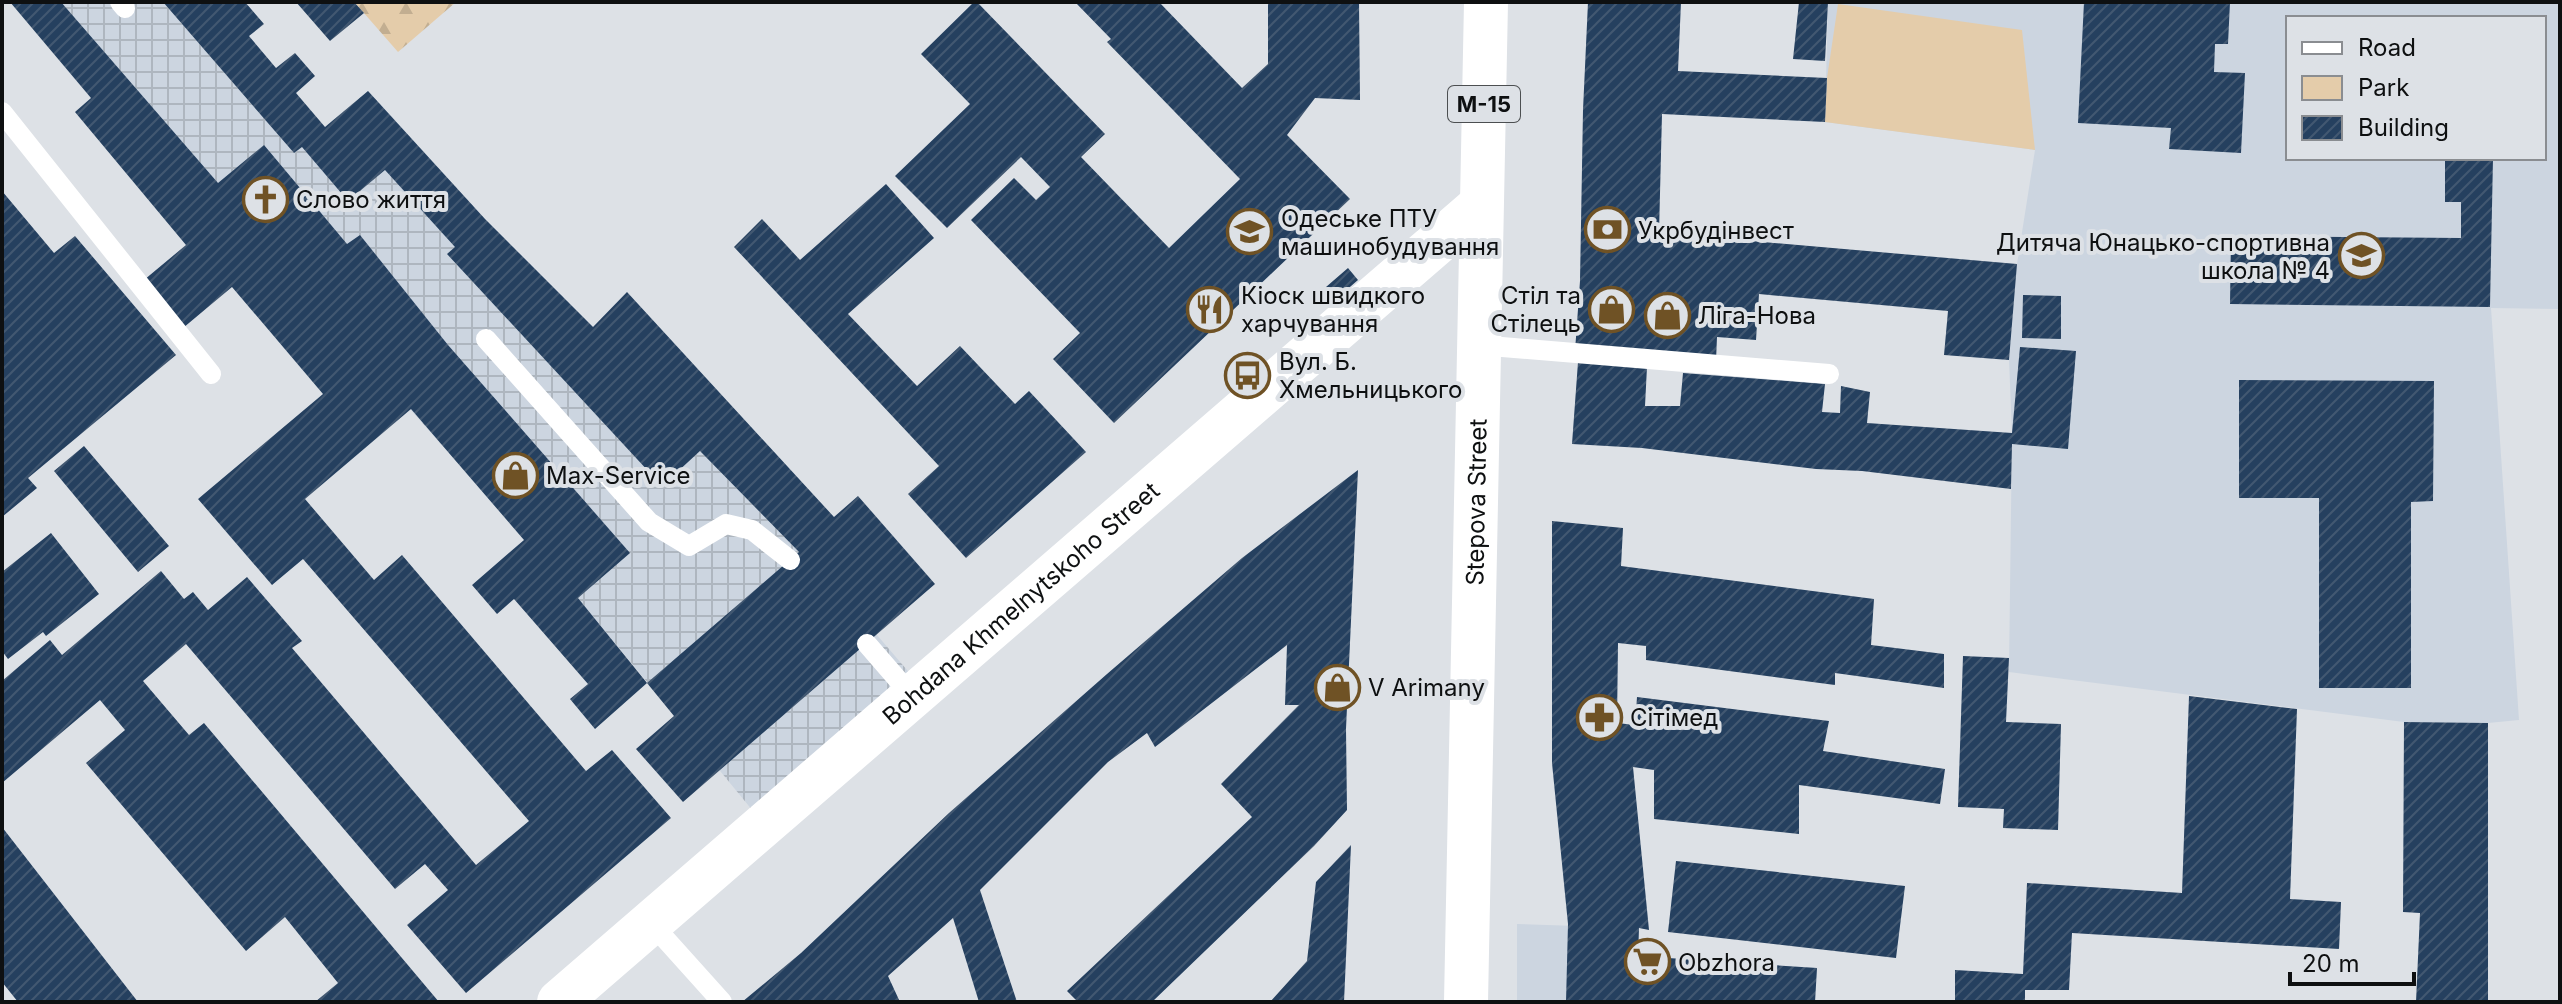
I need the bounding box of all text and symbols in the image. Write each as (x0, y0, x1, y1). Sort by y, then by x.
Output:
legend (2286, 16, 2546, 160)
text: Road (2358, 33, 2416, 62)
text: Park (2358, 73, 2409, 102)
road number: М-15 (1448, 86, 1520, 122)
text: Building (2358, 113, 2449, 142)
church icon: Слово життя (241, 175, 289, 223)
place label: Слово життя (296, 185, 446, 214)
place label: Одеське ПТУ машинобудування (1281, 204, 1499, 261)
bank icon: Укрбудінвест (1583, 206, 1631, 254)
school or university icon: Одеське ПТУ машинобудування (1226, 208, 1274, 256)
place label: Укрбудінвест (1638, 216, 1794, 245)
place label: Дитяча Юнацько-спортивна школа № 4 (1996, 228, 2330, 285)
school or university icon: Дитяча Юнацько-спортивна школа № 4 (2337, 232, 2385, 280)
place label: Кіоск швидкого харчування (1241, 281, 1425, 338)
place label: Стіл та Стілець (1491, 281, 1581, 338)
restaurant icon: Кіоск швидкого харчування (1186, 285, 1234, 333)
shop icon: Стіл та Стілець (1588, 285, 1636, 333)
shop icon: Ліга-Нова (1643, 291, 1691, 339)
place label: Ліга-Нова (1698, 301, 1816, 330)
place label: Вул. Б. Хмельницького (1279, 347, 1463, 404)
bus stop icon: Вул. Б. Хмельницького (1224, 351, 1272, 399)
street label: Stepova Street (1460, 418, 1492, 586)
shop icon: Max-Service (491, 451, 539, 499)
place label: Max-Service (546, 461, 691, 490)
street label: Bohdana Khmelnytskoho Street (876, 476, 1165, 731)
shop icon: V Arimany (1313, 663, 1361, 711)
place label: V Arimany (1368, 673, 1485, 702)
pharmacy icon: Сітімед (1575, 693, 1623, 741)
place label: Сітімед (1630, 703, 1718, 732)
scale bar (2290, 936, 2414, 986)
supermarket icon: Obzhora (1623, 938, 1671, 986)
place label: Obzhora (1678, 948, 1775, 977)
text: 20 m (2302, 949, 2360, 978)

